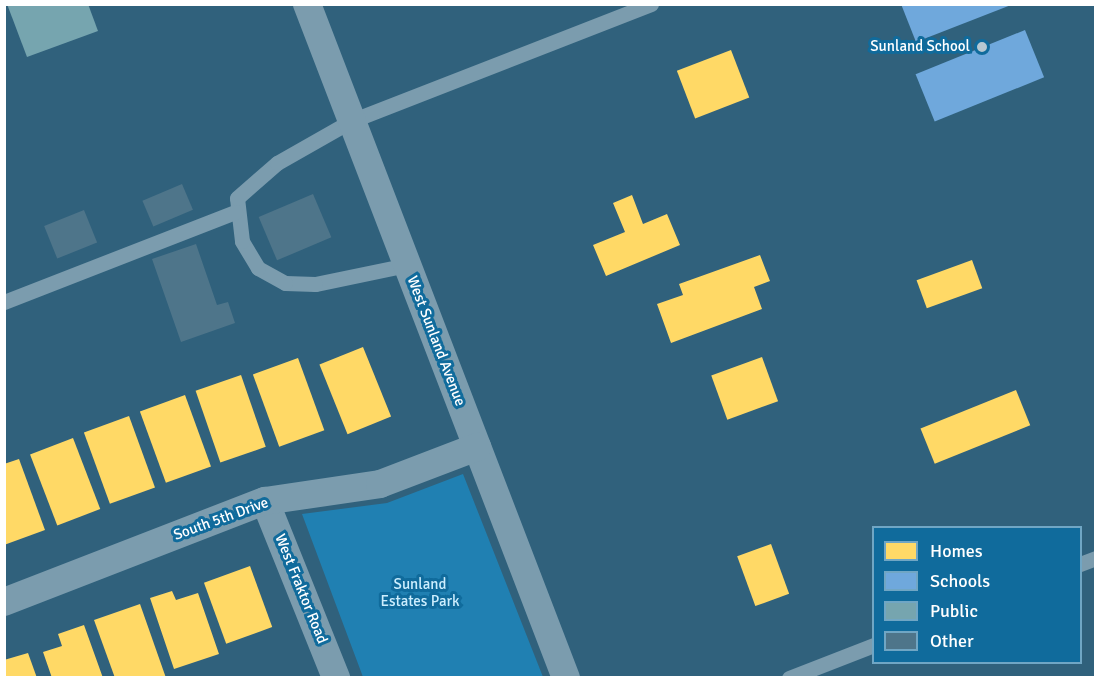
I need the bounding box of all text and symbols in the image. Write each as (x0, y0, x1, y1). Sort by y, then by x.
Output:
place label: Sunland School (870, 38, 970, 56)
marker: Sunland School (975, 40, 989, 54)
street label: West Sunland Avenue (403, 273, 469, 409)
street label: South 5th Drive (171, 494, 271, 544)
legend (872, 526, 1082, 664)
street label: West Fraktor Road (271, 532, 331, 646)
text: Homes (930, 540, 983, 562)
text: Schools (930, 570, 990, 592)
park label: Sunland Estates Park (380, 575, 460, 610)
text: Public (930, 600, 978, 622)
text: Other (930, 630, 974, 652)

